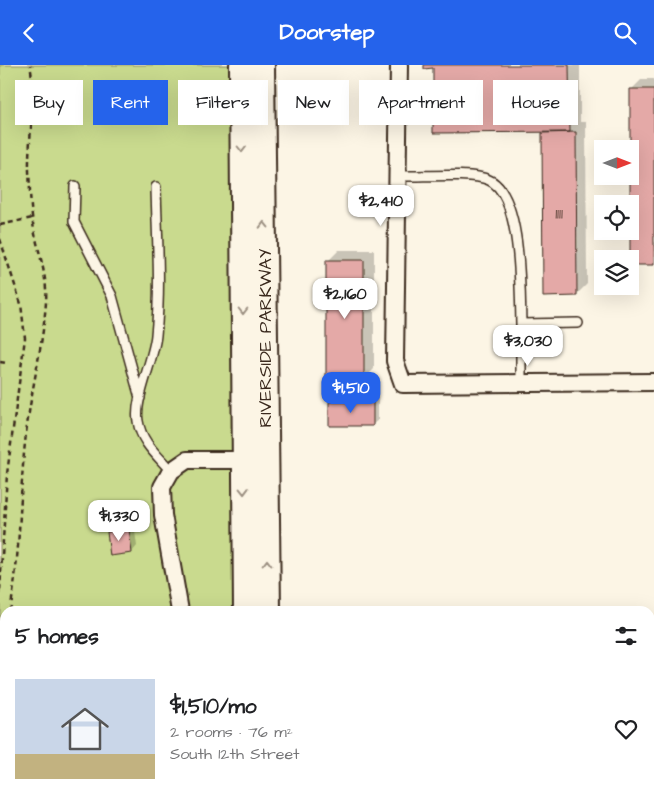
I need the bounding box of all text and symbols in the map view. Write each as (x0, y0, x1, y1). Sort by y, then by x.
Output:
text: Doorstep (279, 17, 375, 48)
icon: back (15, 19, 43, 47)
icon: search (611, 19, 639, 47)
chip: Buy (15, 80, 83, 125)
chip: Rent (93, 80, 168, 125)
chip: Filters (178, 80, 268, 125)
chip: New (278, 80, 349, 125)
chip: Apartment (359, 80, 483, 125)
chip: House (493, 80, 578, 125)
north arrow (594, 140, 639, 185)
map controls (594, 140, 639, 295)
one-way arrow (237, 145, 247, 153)
pin: $2,410 (340, 185, 422, 227)
text: $2,410 (359, 190, 403, 212)
button: locate (594, 195, 639, 240)
house number: 1111 (555, 204, 563, 225)
one-way arrow (259, 221, 270, 229)
street label: RIVERSIDE PARKWAY (253, 248, 278, 427)
button: layers (594, 250, 639, 295)
pin: $2,160 (304, 277, 386, 320)
text: $2,160 (323, 283, 367, 305)
one-way arrow (238, 308, 248, 315)
pin: $3,030 (487, 325, 569, 367)
text: $3,030 (504, 330, 552, 352)
pin: $1,510 (310, 371, 392, 414)
text: $1,510 (332, 377, 370, 399)
one-way arrow (239, 487, 250, 495)
pin: $1,330 (78, 499, 160, 542)
text: $1,330 (99, 505, 139, 527)
one-way arrow (262, 558, 272, 566)
text: 5 homes (15, 622, 99, 651)
icon: filters (612, 622, 640, 650)
text: $1,510/mo (170, 692, 257, 721)
icon: home (55, 699, 115, 759)
icon: heart (612, 715, 640, 743)
text: 2 rooms · 76 m² (170, 721, 293, 743)
text: South 12th Street (170, 743, 300, 765)

